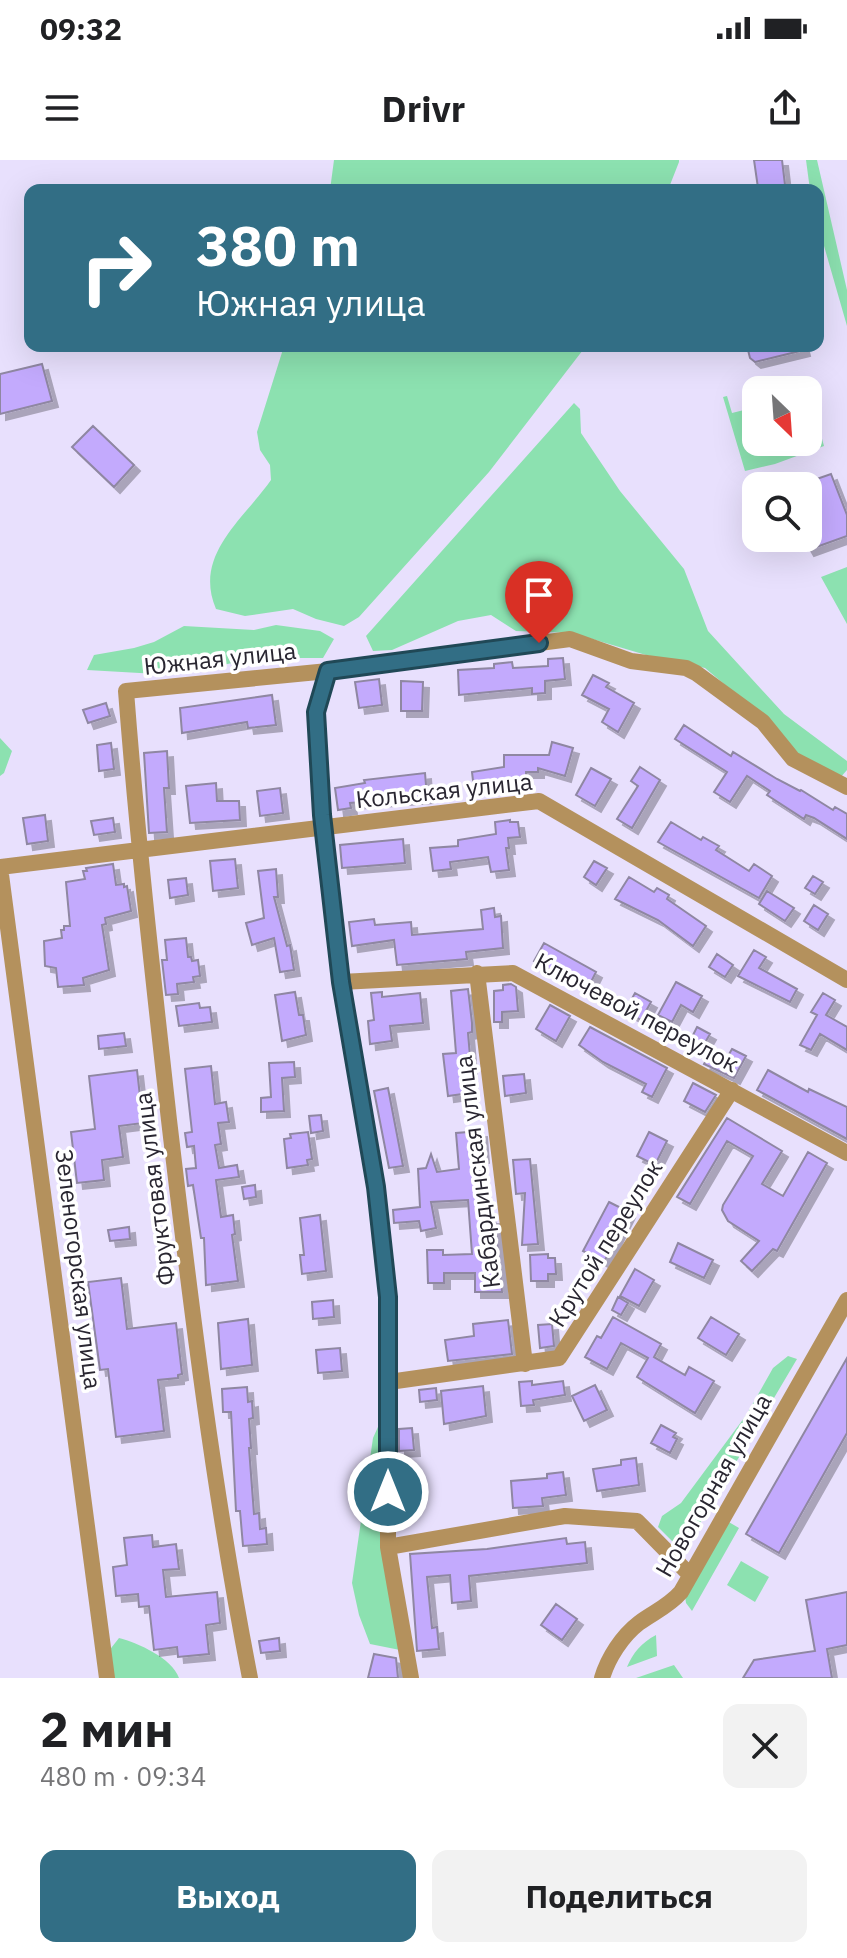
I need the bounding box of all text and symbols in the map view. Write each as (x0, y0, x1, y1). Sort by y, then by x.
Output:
text: 09:32 (40, 9, 122, 48)
text: Drivr (382, 85, 465, 132)
icon: menu (40, 86, 84, 130)
icon: share (763, 86, 807, 130)
text: 380 m (196, 209, 360, 281)
icon: right (64, 216, 168, 320)
text: Южная улица (196, 279, 426, 326)
north arrow (742, 376, 822, 456)
map controls (742, 376, 822, 552)
button: search (742, 472, 822, 552)
pin (505, 561, 573, 643)
icon: arrive (517, 573, 561, 617)
street label: Южная улица (142, 634, 298, 682)
street label: Кольская улица (354, 765, 534, 815)
street label: Ключевой переулок (529, 945, 745, 1079)
street label: Кабардинская улица (447, 1054, 507, 1290)
street label: Фруктовая улица (126, 1090, 182, 1288)
street label: Зеленогорская улица (48, 1147, 110, 1391)
street label: Крутой переулок (541, 1153, 669, 1333)
street label: Новогорная улица (648, 1387, 779, 1582)
position arrow (346, 1450, 430, 1534)
text: 2 мин (40, 1698, 174, 1760)
button: close (723, 1704, 807, 1788)
text: 480 m · 09:34 (40, 1759, 206, 1793)
button: Выход (40, 1850, 416, 1942)
button: Поделиться (432, 1850, 807, 1942)

